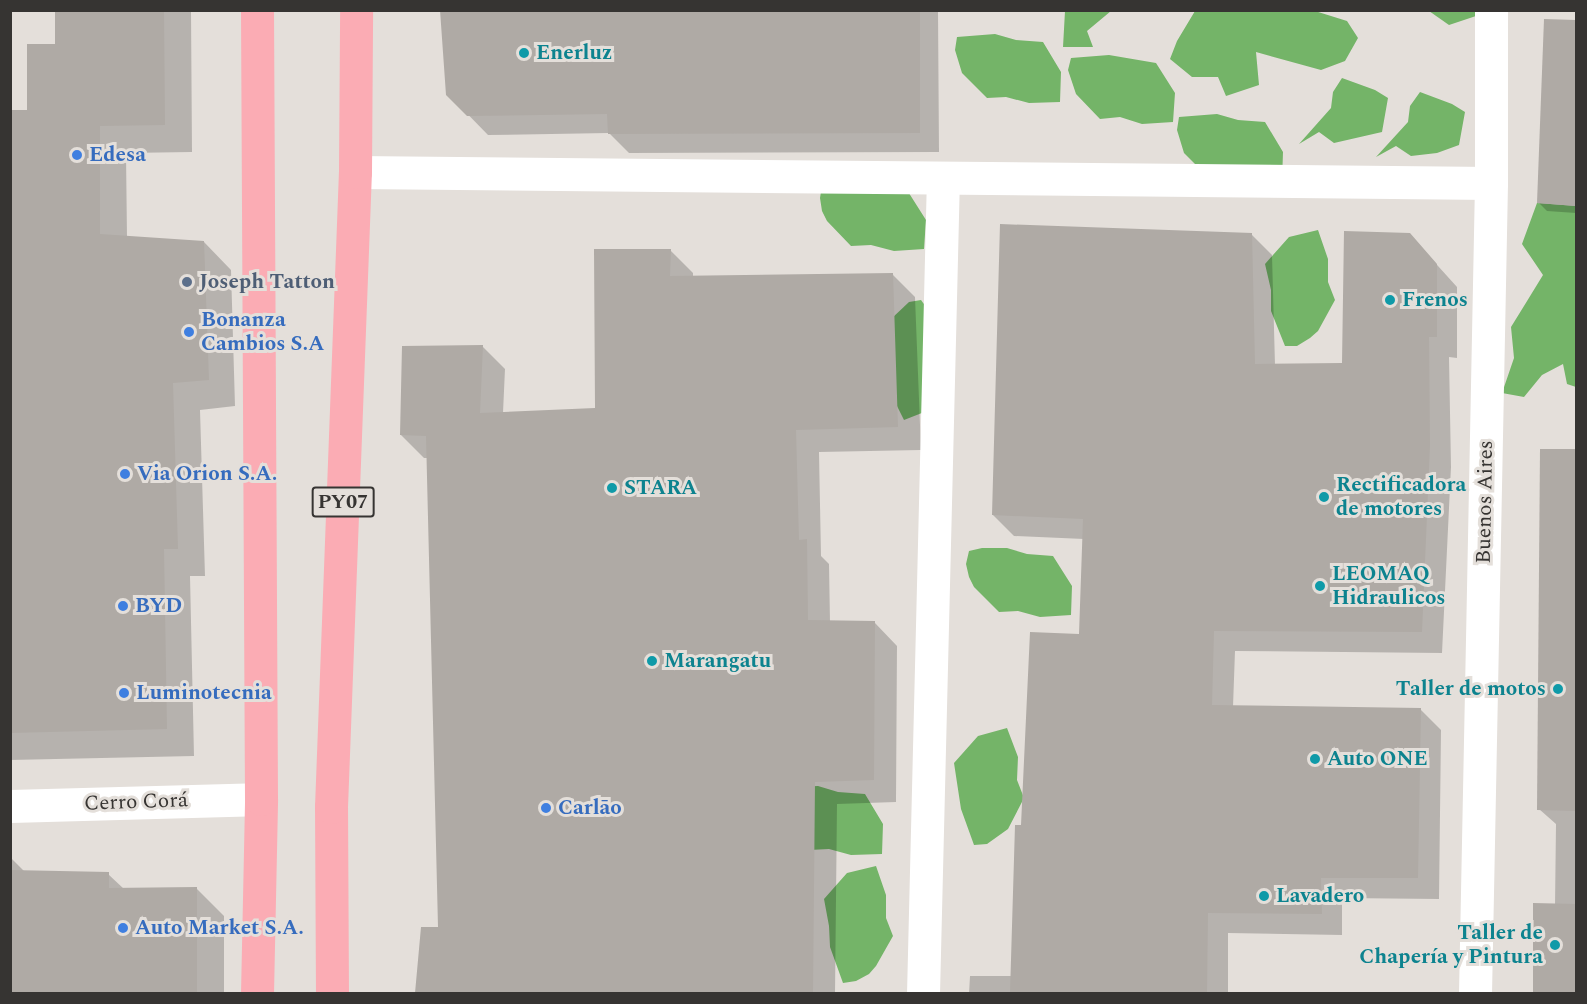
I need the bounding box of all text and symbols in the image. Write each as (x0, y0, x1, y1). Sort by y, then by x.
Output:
place label: Enerluz (536, 40, 612, 66)
marker: Enerluz (517, 46, 531, 60)
place label: Edesa (89, 142, 146, 168)
marker: Edesa (70, 148, 84, 162)
place label: Joseph Tatton (199, 269, 335, 295)
marker: Joseph Tatton (180, 275, 194, 289)
place label: Frenos (1402, 287, 1468, 313)
marker: Frenos (1383, 293, 1397, 307)
place label: Bonanza Cambios S.A (201, 307, 324, 357)
marker: Bonanza Cambios S.A (182, 325, 196, 339)
street label: Buenos Aires (1471, 440, 1499, 564)
place label: Via Orion S.A. (137, 461, 277, 487)
marker: Via Orion S.A. (118, 467, 132, 481)
place label: Rectificadora de motores (1336, 472, 1466, 522)
place label: STARA (624, 475, 697, 501)
marker: STARA (605, 481, 619, 495)
road number: PY07 (312, 485, 374, 519)
marker: Rectificadora de motores (1317, 490, 1331, 504)
place label: LEOMAQ Hidraulicos (1332, 561, 1446, 611)
marker: LEOMAQ Hidraulicos (1313, 579, 1327, 593)
place label: BYD (135, 593, 182, 619)
marker: BYD (116, 599, 130, 613)
place label: Marangatu (664, 648, 771, 674)
marker: Marangatu (645, 654, 659, 668)
place label: Taller de motos (1396, 676, 1546, 702)
place label: Luminotecnia (136, 680, 272, 706)
marker: Taller de motos (1551, 682, 1565, 696)
marker: Luminotecnia (117, 686, 131, 700)
place label: Auto ONE (1327, 746, 1428, 772)
marker: Auto ONE (1308, 752, 1322, 766)
street label: Cerro Corá (84, 788, 188, 816)
place label: Carlāo (558, 795, 622, 821)
marker: Carlāo (539, 801, 553, 815)
place label: Lavadero (1276, 883, 1364, 909)
marker: Lavadero (1257, 889, 1271, 903)
place label: Auto Market S.A. (135, 915, 304, 941)
place label: Taller de Chapería y Pintura (1359, 920, 1543, 970)
marker: Auto Market S.A. (116, 921, 130, 935)
marker: Taller de Chapería y Pintura (1548, 938, 1562, 952)

